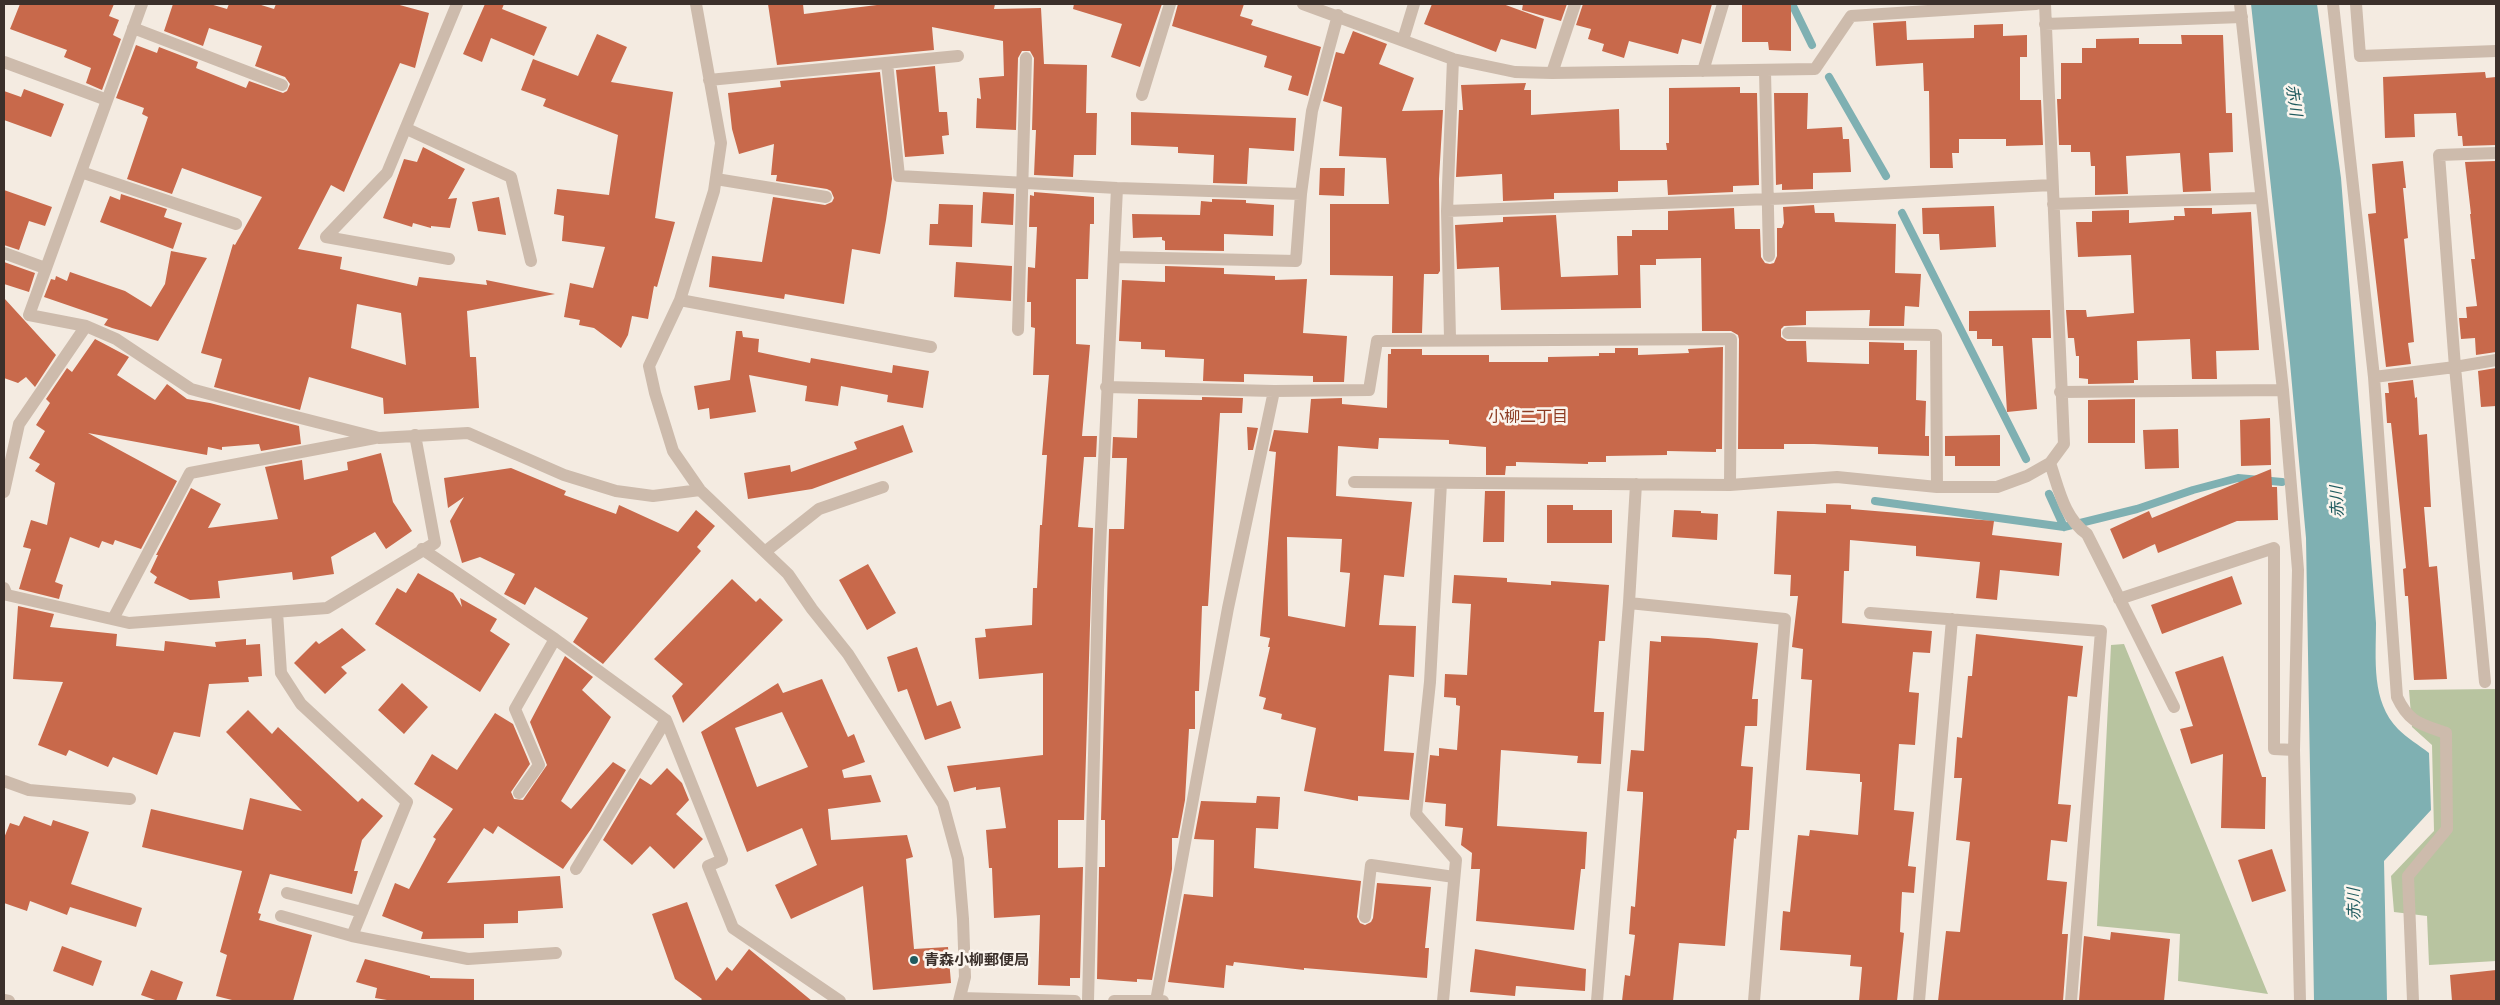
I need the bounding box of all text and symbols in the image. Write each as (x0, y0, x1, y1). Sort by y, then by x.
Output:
water label: 赤川 (2282, 83, 2306, 117)
district label: 小柳二丁目 (1488, 407, 1568, 427)
water label: 赤川 (2327, 486, 2347, 518)
water label: 赤川 (2344, 888, 2364, 920)
place label: 青森小柳郵便局 (924, 951, 1029, 969)
marker: 青森小柳郵便局 (908, 954, 920, 966)

